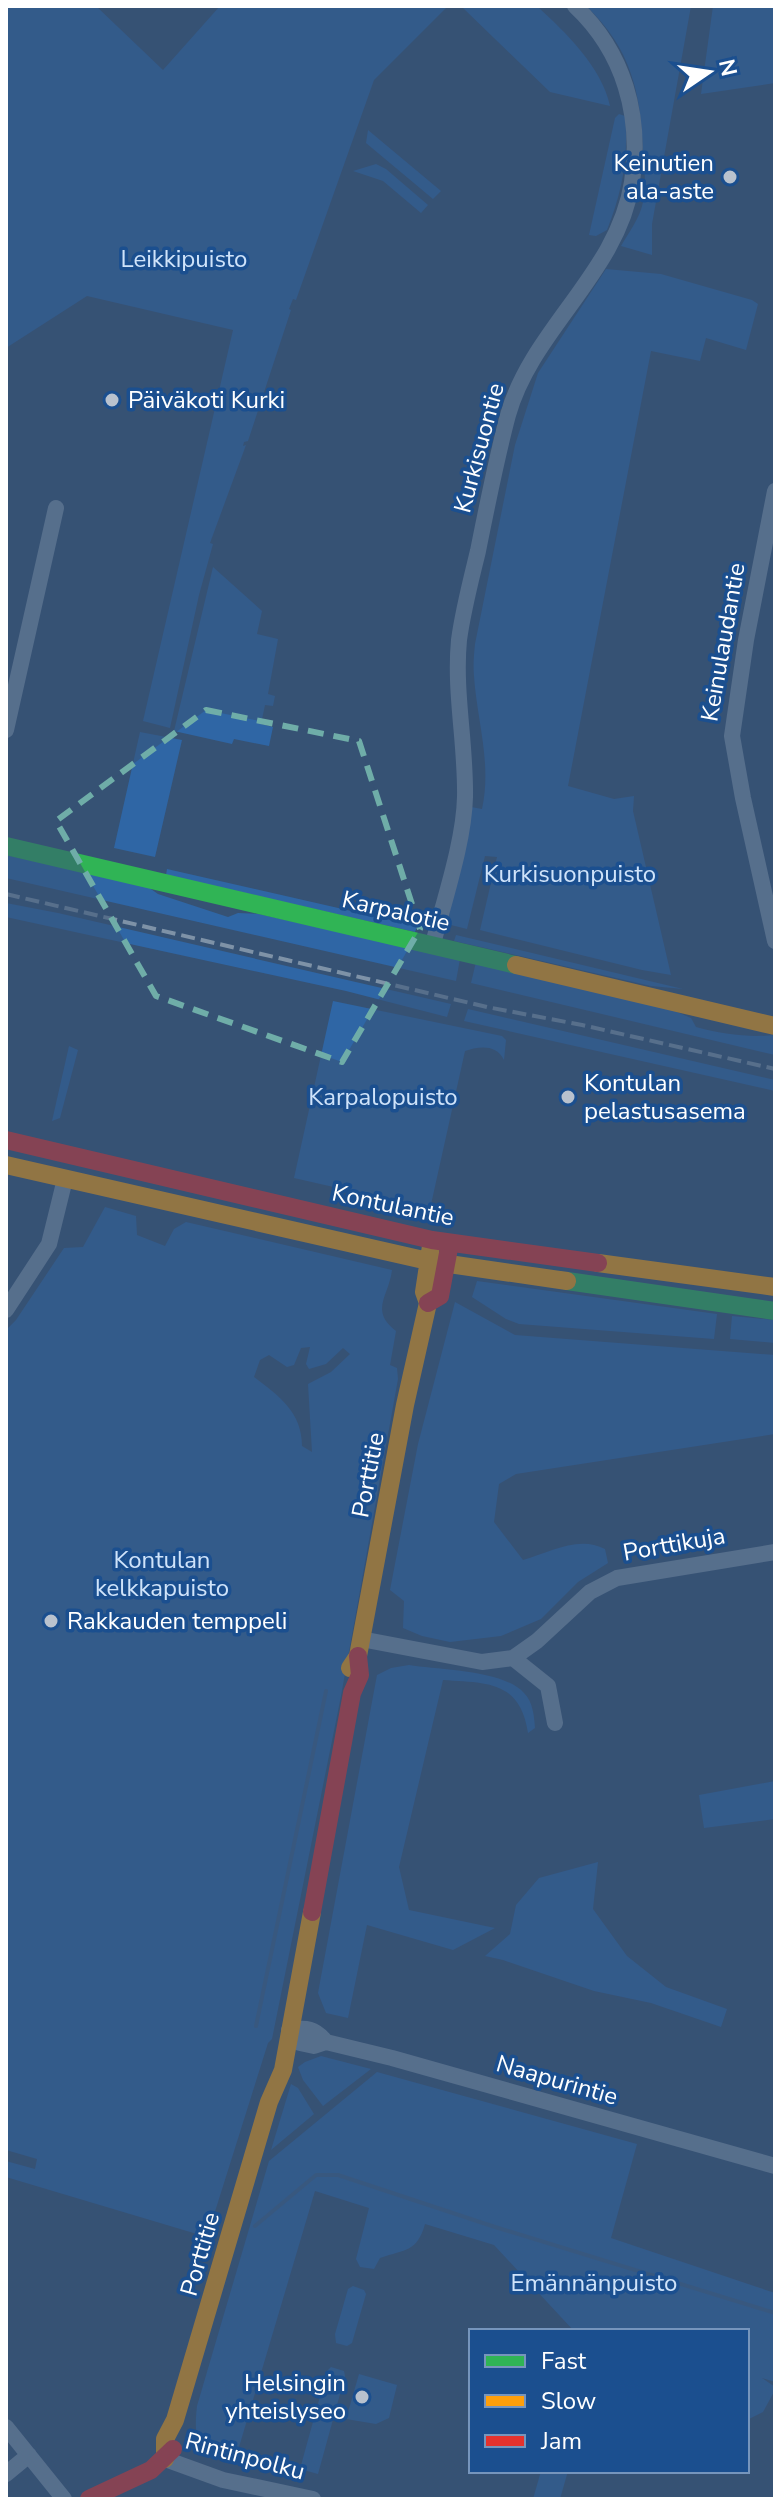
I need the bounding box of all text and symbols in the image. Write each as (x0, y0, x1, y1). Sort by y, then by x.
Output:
north arrow (669, 32, 749, 112)
text: N (711, 56, 744, 79)
place label: Keinutien ala-aste (613, 147, 714, 207)
marker: Keinutien ala-aste (721, 168, 739, 186)
park label: Leikkipuisto (121, 243, 247, 275)
street label: Kurkisuontie (446, 380, 512, 516)
place label: Päiväkoti Kurki (128, 384, 285, 416)
marker: Päiväkoti Kurki (103, 391, 121, 409)
street label: Keinulaudantie (693, 560, 753, 724)
park label: Kurkisuonpuisto (484, 858, 656, 890)
street label: Karpalotie (339, 883, 453, 939)
place label: Kontulan pelastusasema (584, 1067, 746, 1127)
park label: Karpalopuisto (308, 1081, 458, 1113)
marker: Kontulan pelastusasema (559, 1088, 577, 1106)
street label: Kontulantie (329, 1176, 457, 1234)
street label: Porttitie (344, 1430, 392, 1520)
street label: Porttikuja (620, 1519, 728, 1569)
park label: Kontulan kelkkapuisto (95, 1544, 229, 1604)
place label: Rakkauden temppeli (67, 1605, 287, 1637)
marker: Rakkauden temppeli (42, 1612, 60, 1630)
street label: Naapurintie (492, 2047, 622, 2113)
street label: Porttitie (173, 2208, 227, 2300)
park label: Emännänpuisto (511, 2267, 677, 2299)
legend (469, 2329, 749, 2473)
text: Fast (541, 2345, 587, 2377)
place label: Helsingin yhteislyseo (225, 2367, 346, 2427)
text: Slow (541, 2385, 596, 2417)
marker: Helsingin yhteislyseo (353, 2388, 371, 2406)
street label: Rintinpolku (182, 2425, 308, 2487)
text: Jam (540, 2425, 582, 2457)

